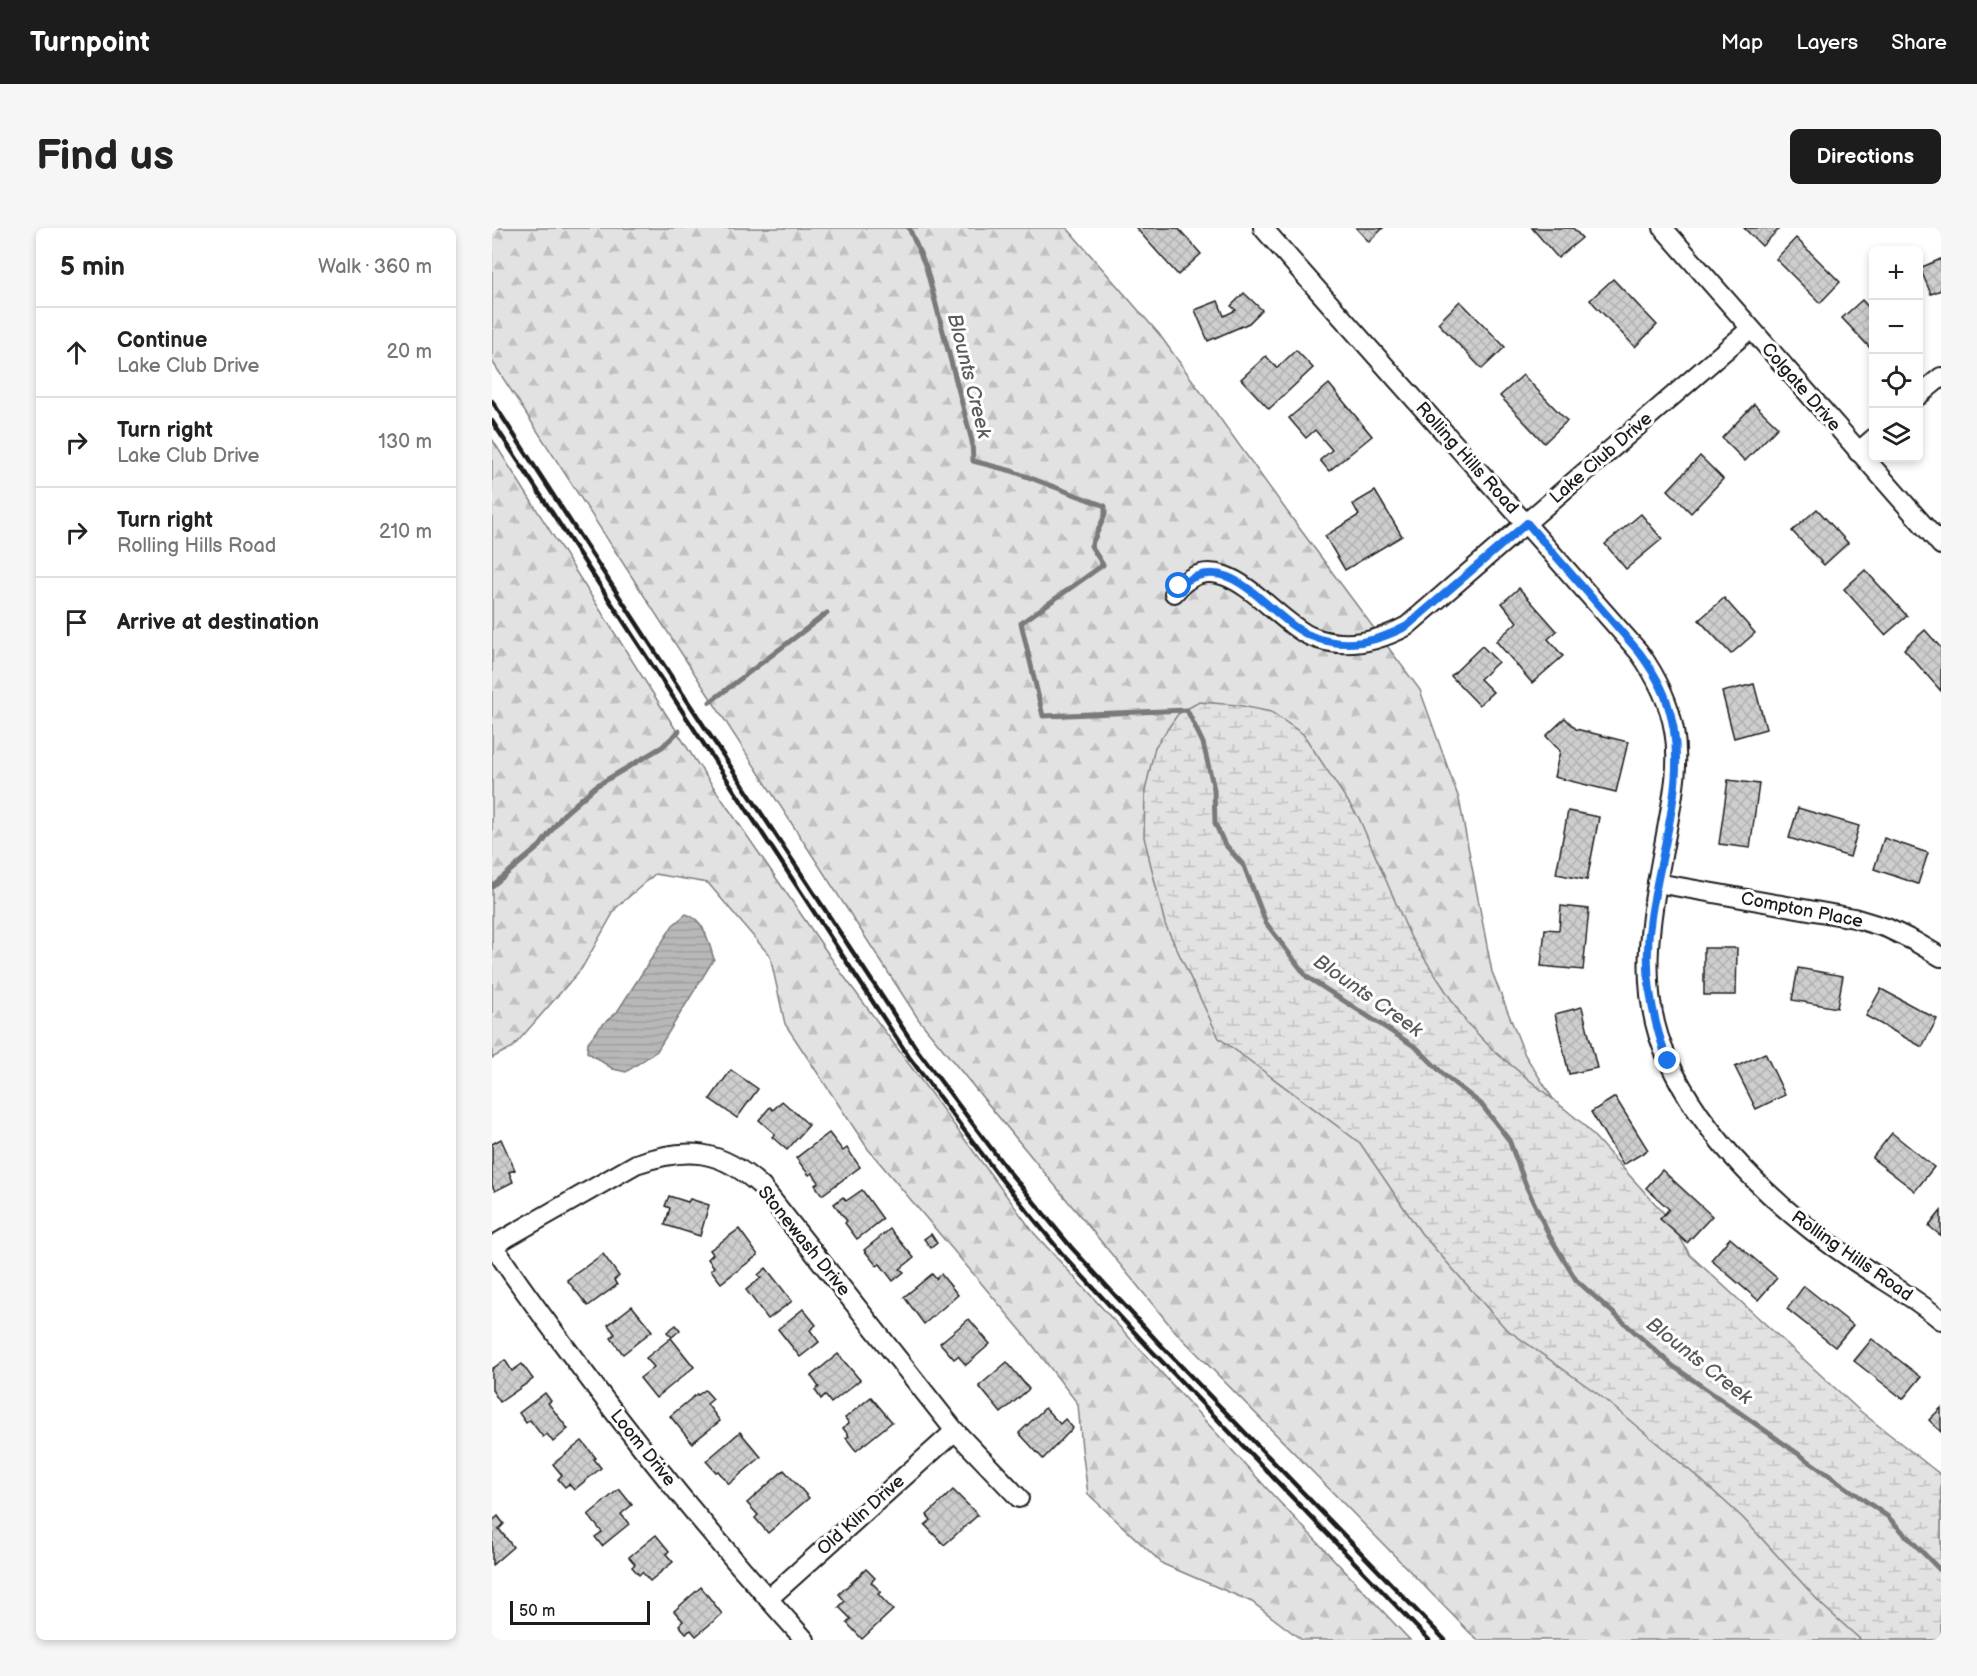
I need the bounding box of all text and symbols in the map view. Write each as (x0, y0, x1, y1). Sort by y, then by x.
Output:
text: Turnpoint (30, 26, 150, 59)
text: Map (1721, 30, 1763, 55)
text: Layers (1796, 30, 1858, 55)
text: Share (1891, 30, 1947, 55)
button: Directions (1790, 129, 1941, 184)
text: Find us (36, 131, 174, 182)
map controls (1869, 246, 1923, 462)
button: + (1869, 246, 1923, 300)
text: 5 min (60, 252, 125, 283)
text: Walk · 360 m (318, 255, 432, 279)
button: − (1869, 300, 1923, 354)
water label: Blounts Creek (942, 311, 996, 442)
text: Continue (117, 327, 207, 354)
icon: ahead (60, 336, 93, 369)
street label: Colgate Drive (1757, 338, 1845, 436)
text: 20 m (387, 340, 432, 364)
text: Lake Club Drive (117, 354, 259, 378)
button: locate (1869, 354, 1923, 408)
street label: Rolling Hills Road (1411, 398, 1523, 518)
street label: Lake Club Drive (1546, 408, 1657, 508)
button: layers (1869, 408, 1923, 462)
text: Turn right (117, 417, 213, 444)
icon: right (60, 426, 93, 459)
text: 130 m (378, 430, 432, 454)
text: Lake Club Drive (117, 444, 259, 468)
text: Turn right (117, 507, 213, 534)
icon: right (60, 516, 93, 549)
text: 210 m (379, 520, 432, 544)
text: Rolling Hills Road (117, 534, 276, 558)
route start (1165, 572, 1191, 598)
icon: arrive (60, 606, 93, 639)
text: Arrive at destination (117, 609, 319, 636)
street label: Compton Place (1739, 888, 1865, 932)
water label: Blounts Creek (1309, 950, 1428, 1043)
route end (1654, 1047, 1680, 1073)
street label: Stonewash Drive (753, 1182, 855, 1300)
street label: Rolling Hills Road (1787, 1206, 1917, 1306)
water label: Blounts Creek (1641, 1312, 1758, 1410)
street label: Loom Drive (606, 1406, 680, 1491)
street label: Old Kiln Drive (813, 1470, 909, 1560)
scale bar (510, 1598, 650, 1626)
text: 50 m (519, 1602, 555, 1621)

